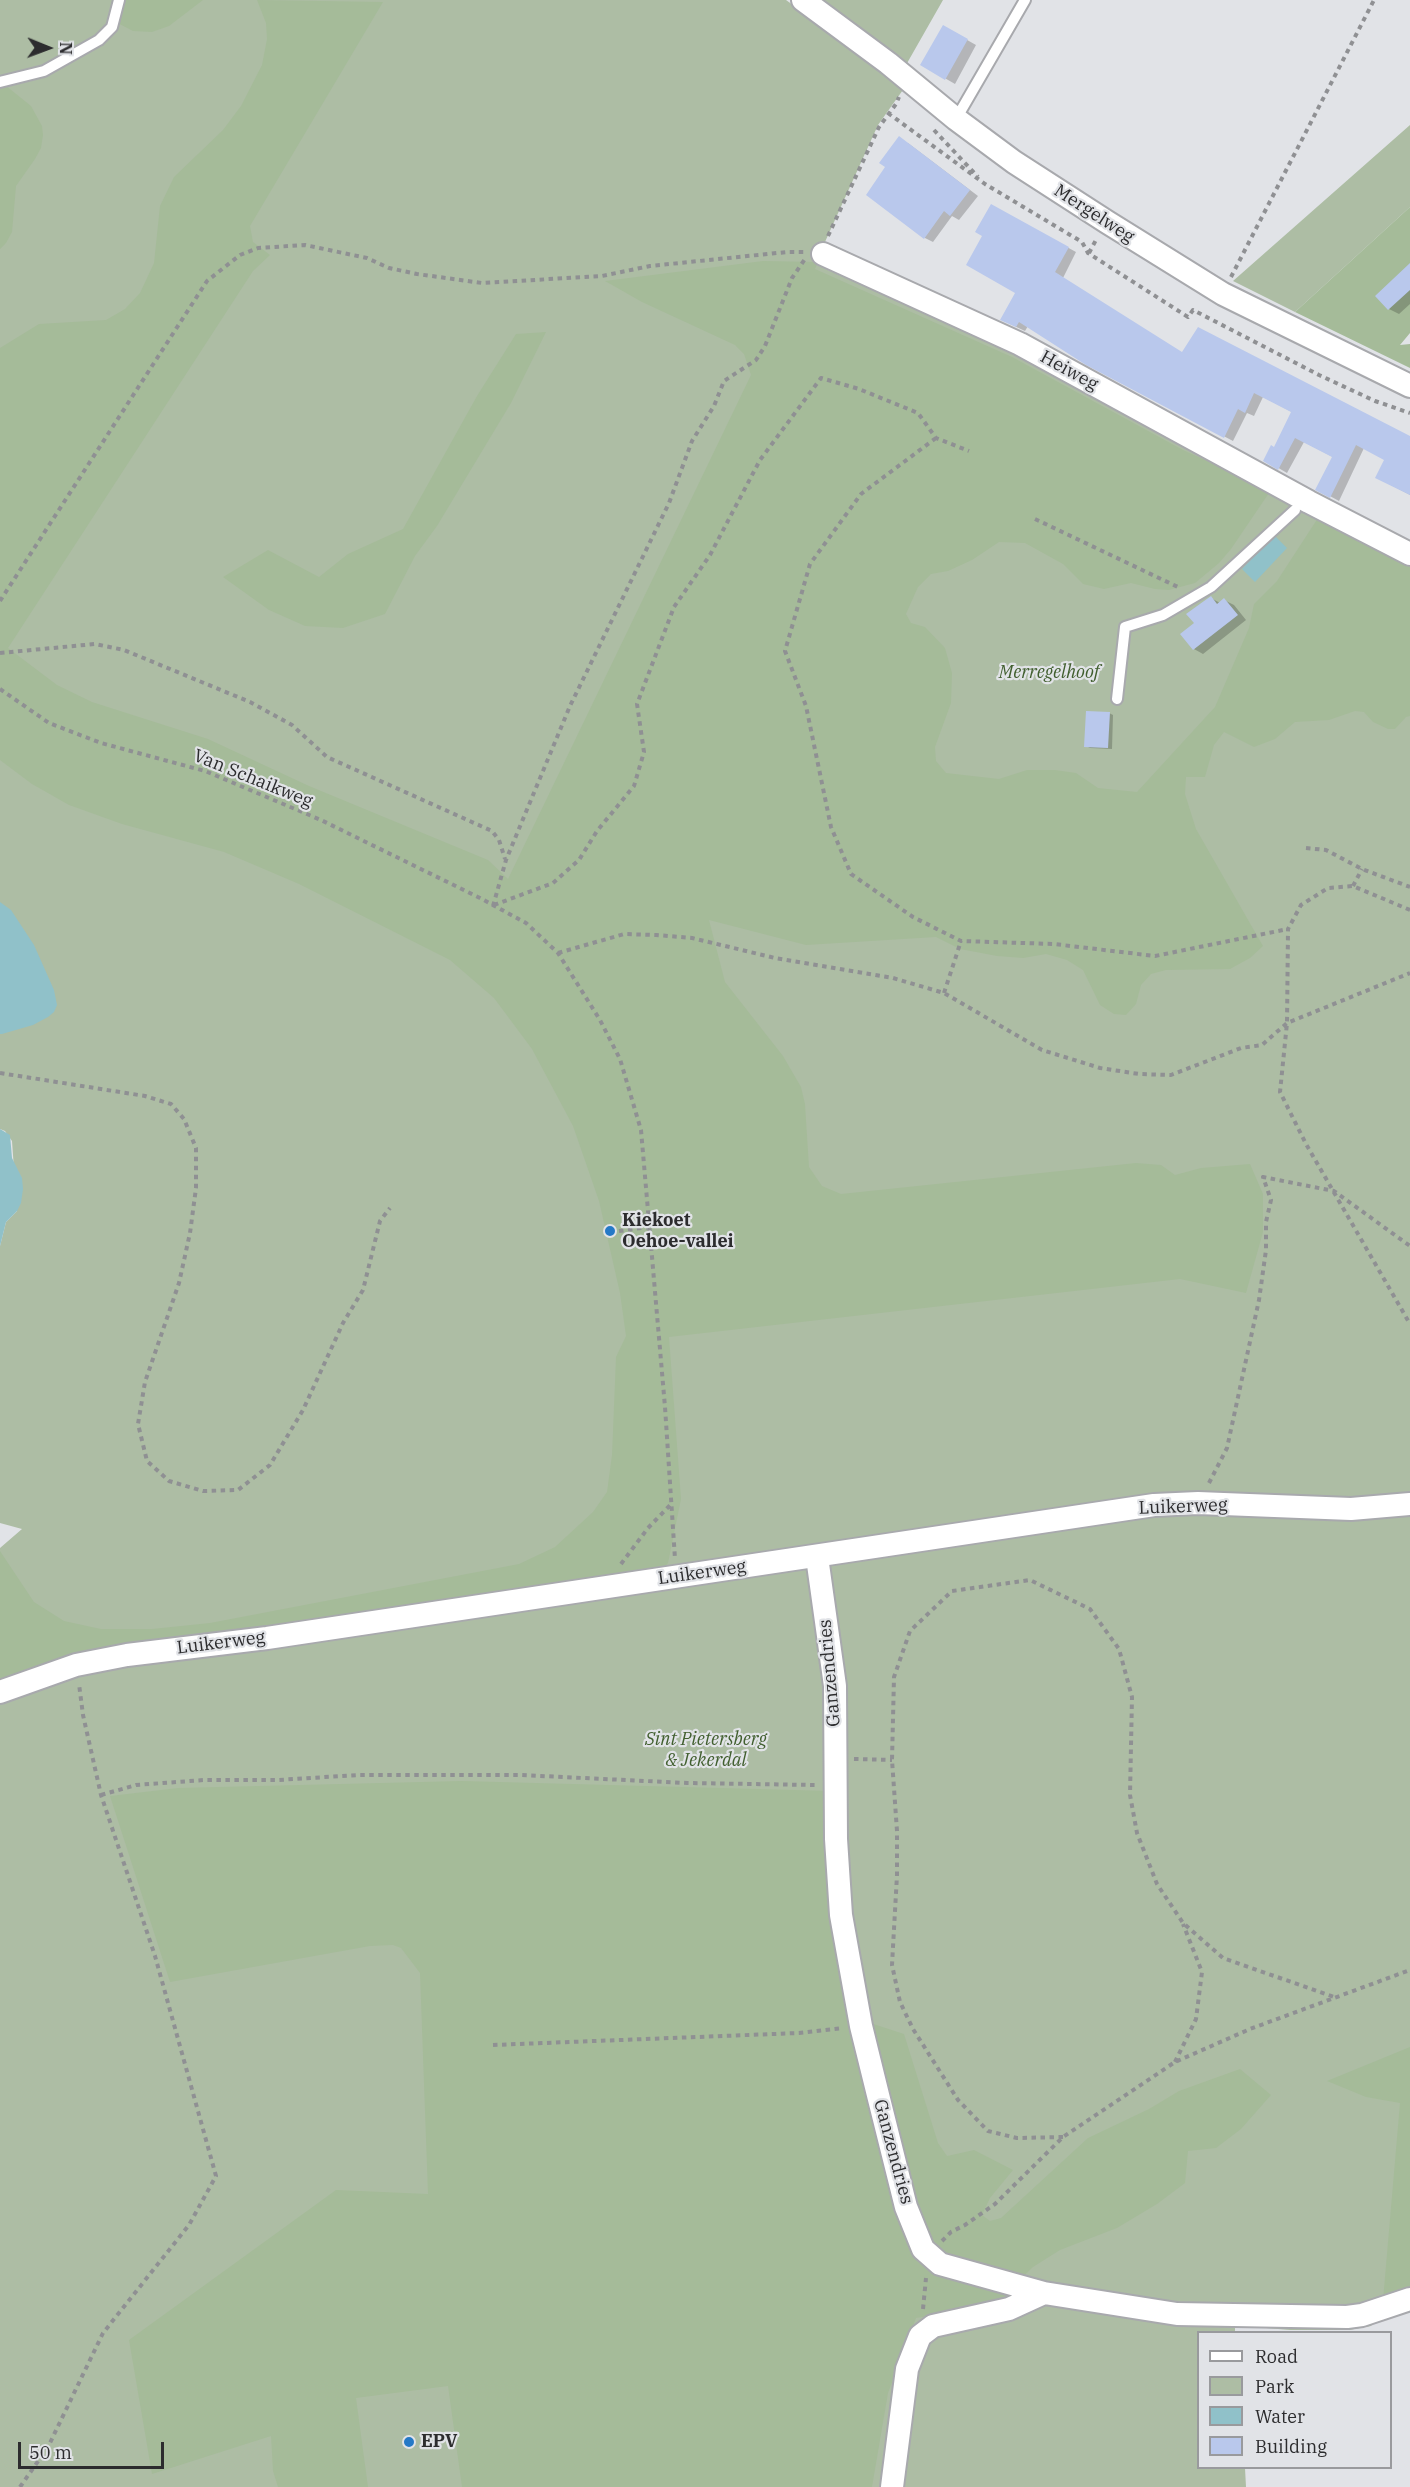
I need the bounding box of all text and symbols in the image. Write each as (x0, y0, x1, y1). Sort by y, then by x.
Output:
north arrow (18, 18, 78, 78)
text: N (56, 42, 76, 55)
street label: Mergelweg (1050, 180, 1138, 248)
street label: Heiweg (1036, 346, 1102, 396)
park label: Merregelhoof (999, 662, 1099, 684)
street label: Van Schaikweg (190, 745, 316, 813)
place label: Kiekoet Oehoe-vallei (622, 1210, 734, 1252)
marker: Kiekoet Oehoe-vallei (603, 1224, 617, 1238)
street label: Luikerweg (1138, 1495, 1228, 1519)
street label: Luikerweg (656, 1556, 748, 1590)
street label: Ganzendries (815, 1618, 845, 1728)
street label: Luikerweg (176, 1627, 266, 1659)
park label: Sint Pietersberg & Jekerdal (645, 1729, 767, 1772)
street label: Ganzendries (869, 2097, 917, 2207)
legend (1197, 2331, 1392, 2469)
text: Road (1255, 2345, 1298, 2368)
text: Park (1255, 2375, 1294, 2398)
text: Water (1255, 2405, 1305, 2428)
scale bar (21, 2430, 166, 2468)
place label: EPV (421, 2431, 458, 2453)
marker: EPV (402, 2435, 416, 2449)
text: Building (1255, 2435, 1327, 2458)
text: 50 m (29, 2441, 72, 2464)

